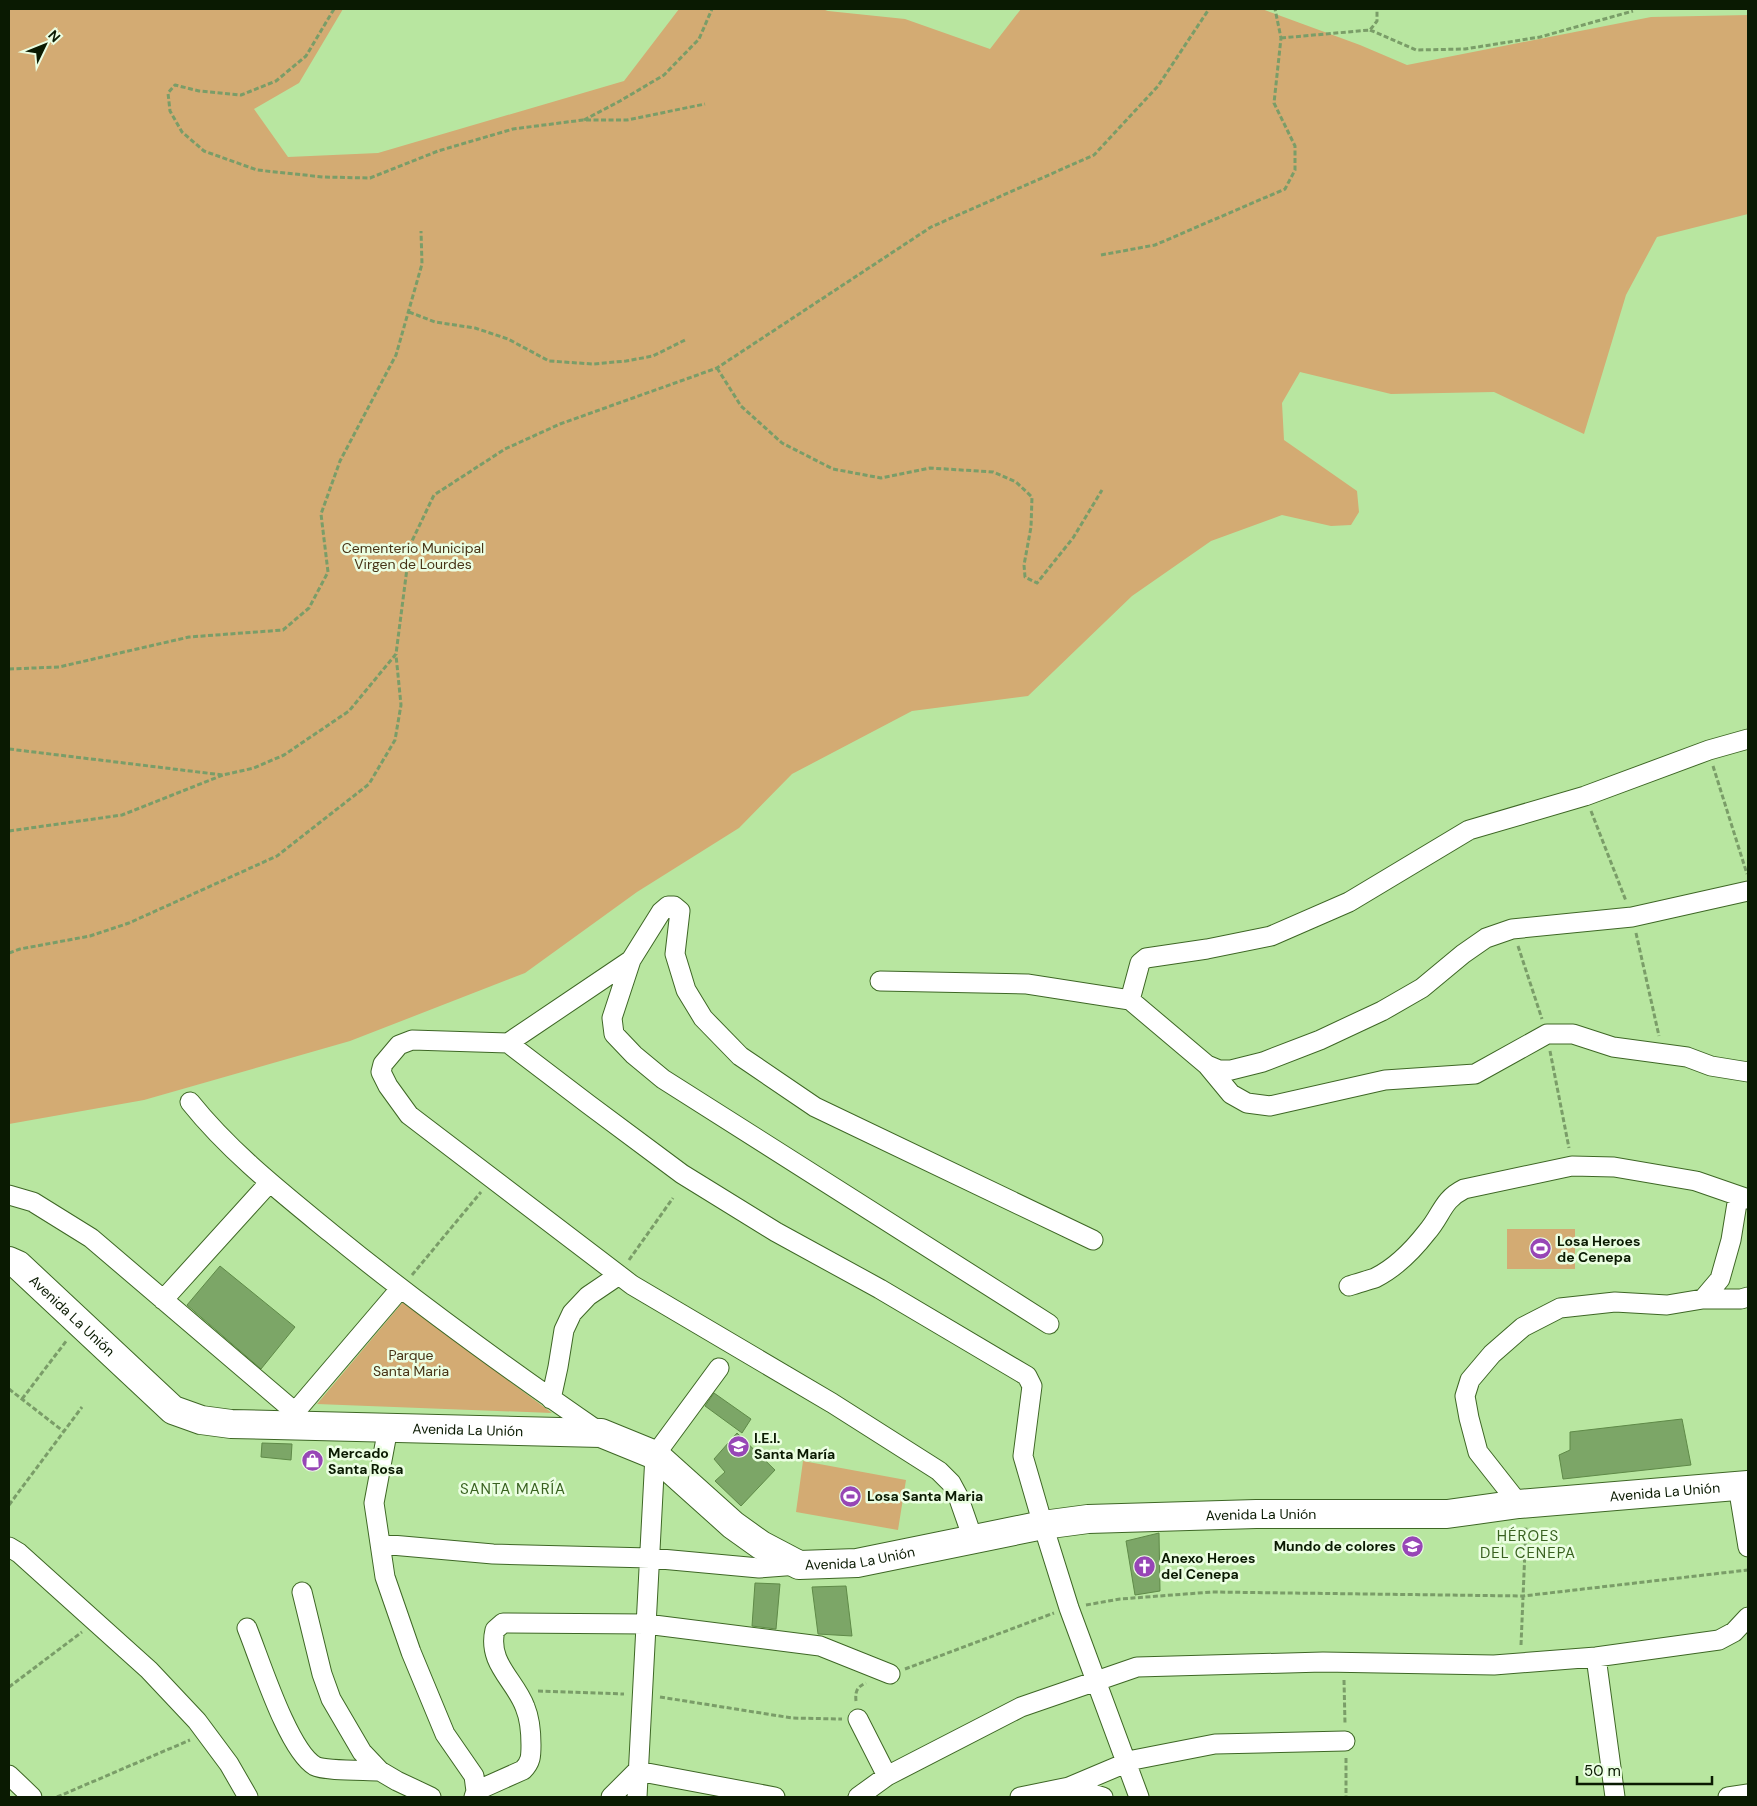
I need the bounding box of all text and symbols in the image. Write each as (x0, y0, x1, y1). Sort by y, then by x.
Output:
north arrow (20, 20, 70, 70)
text: N (44, 26, 65, 46)
park label: Cementerio Municipal Virgen de Lourdes (342, 539, 484, 573)
place label: Losa Heroes de Cenepa (1557, 1232, 1640, 1266)
sports icon: Losa Heroes de Cenepa (1529, 1237, 1553, 1261)
street label: Avenida La Unión (26, 1271, 119, 1360)
park label: Parque Santa Maria (373, 1346, 449, 1380)
street label: Avenida La Unión (412, 1419, 523, 1440)
place label: I.E.I. Santa María (754, 1429, 835, 1463)
school or university icon: I.E.I. Santa María (726, 1434, 750, 1458)
place label: Mercado Santa Rosa (328, 1444, 403, 1478)
shop icon: Mercado Santa Rosa (300, 1449, 324, 1473)
street label: Avenida La Unión (1609, 1478, 1721, 1505)
district label: SANTA MARÍA (460, 1479, 566, 1499)
sports icon: Losa Santa Maria (839, 1484, 863, 1508)
place label: Losa Santa Maria (867, 1487, 983, 1505)
street label: Avenida La Unión (1205, 1505, 1316, 1524)
district label: HÉROES DEL CENEPA (1480, 1526, 1576, 1563)
school or university icon: Mundo de colores (1400, 1534, 1424, 1558)
place label: Mundo de colores (1274, 1537, 1396, 1555)
street label: Avenida La Unión (805, 1542, 916, 1574)
place label: Anexo Heroes del Cenepa (1161, 1549, 1255, 1583)
church icon: Anexo Heroes del Cenepa (1133, 1554, 1157, 1578)
scale bar (1577, 1754, 1712, 1786)
text: 50 m (1584, 1761, 1621, 1781)

